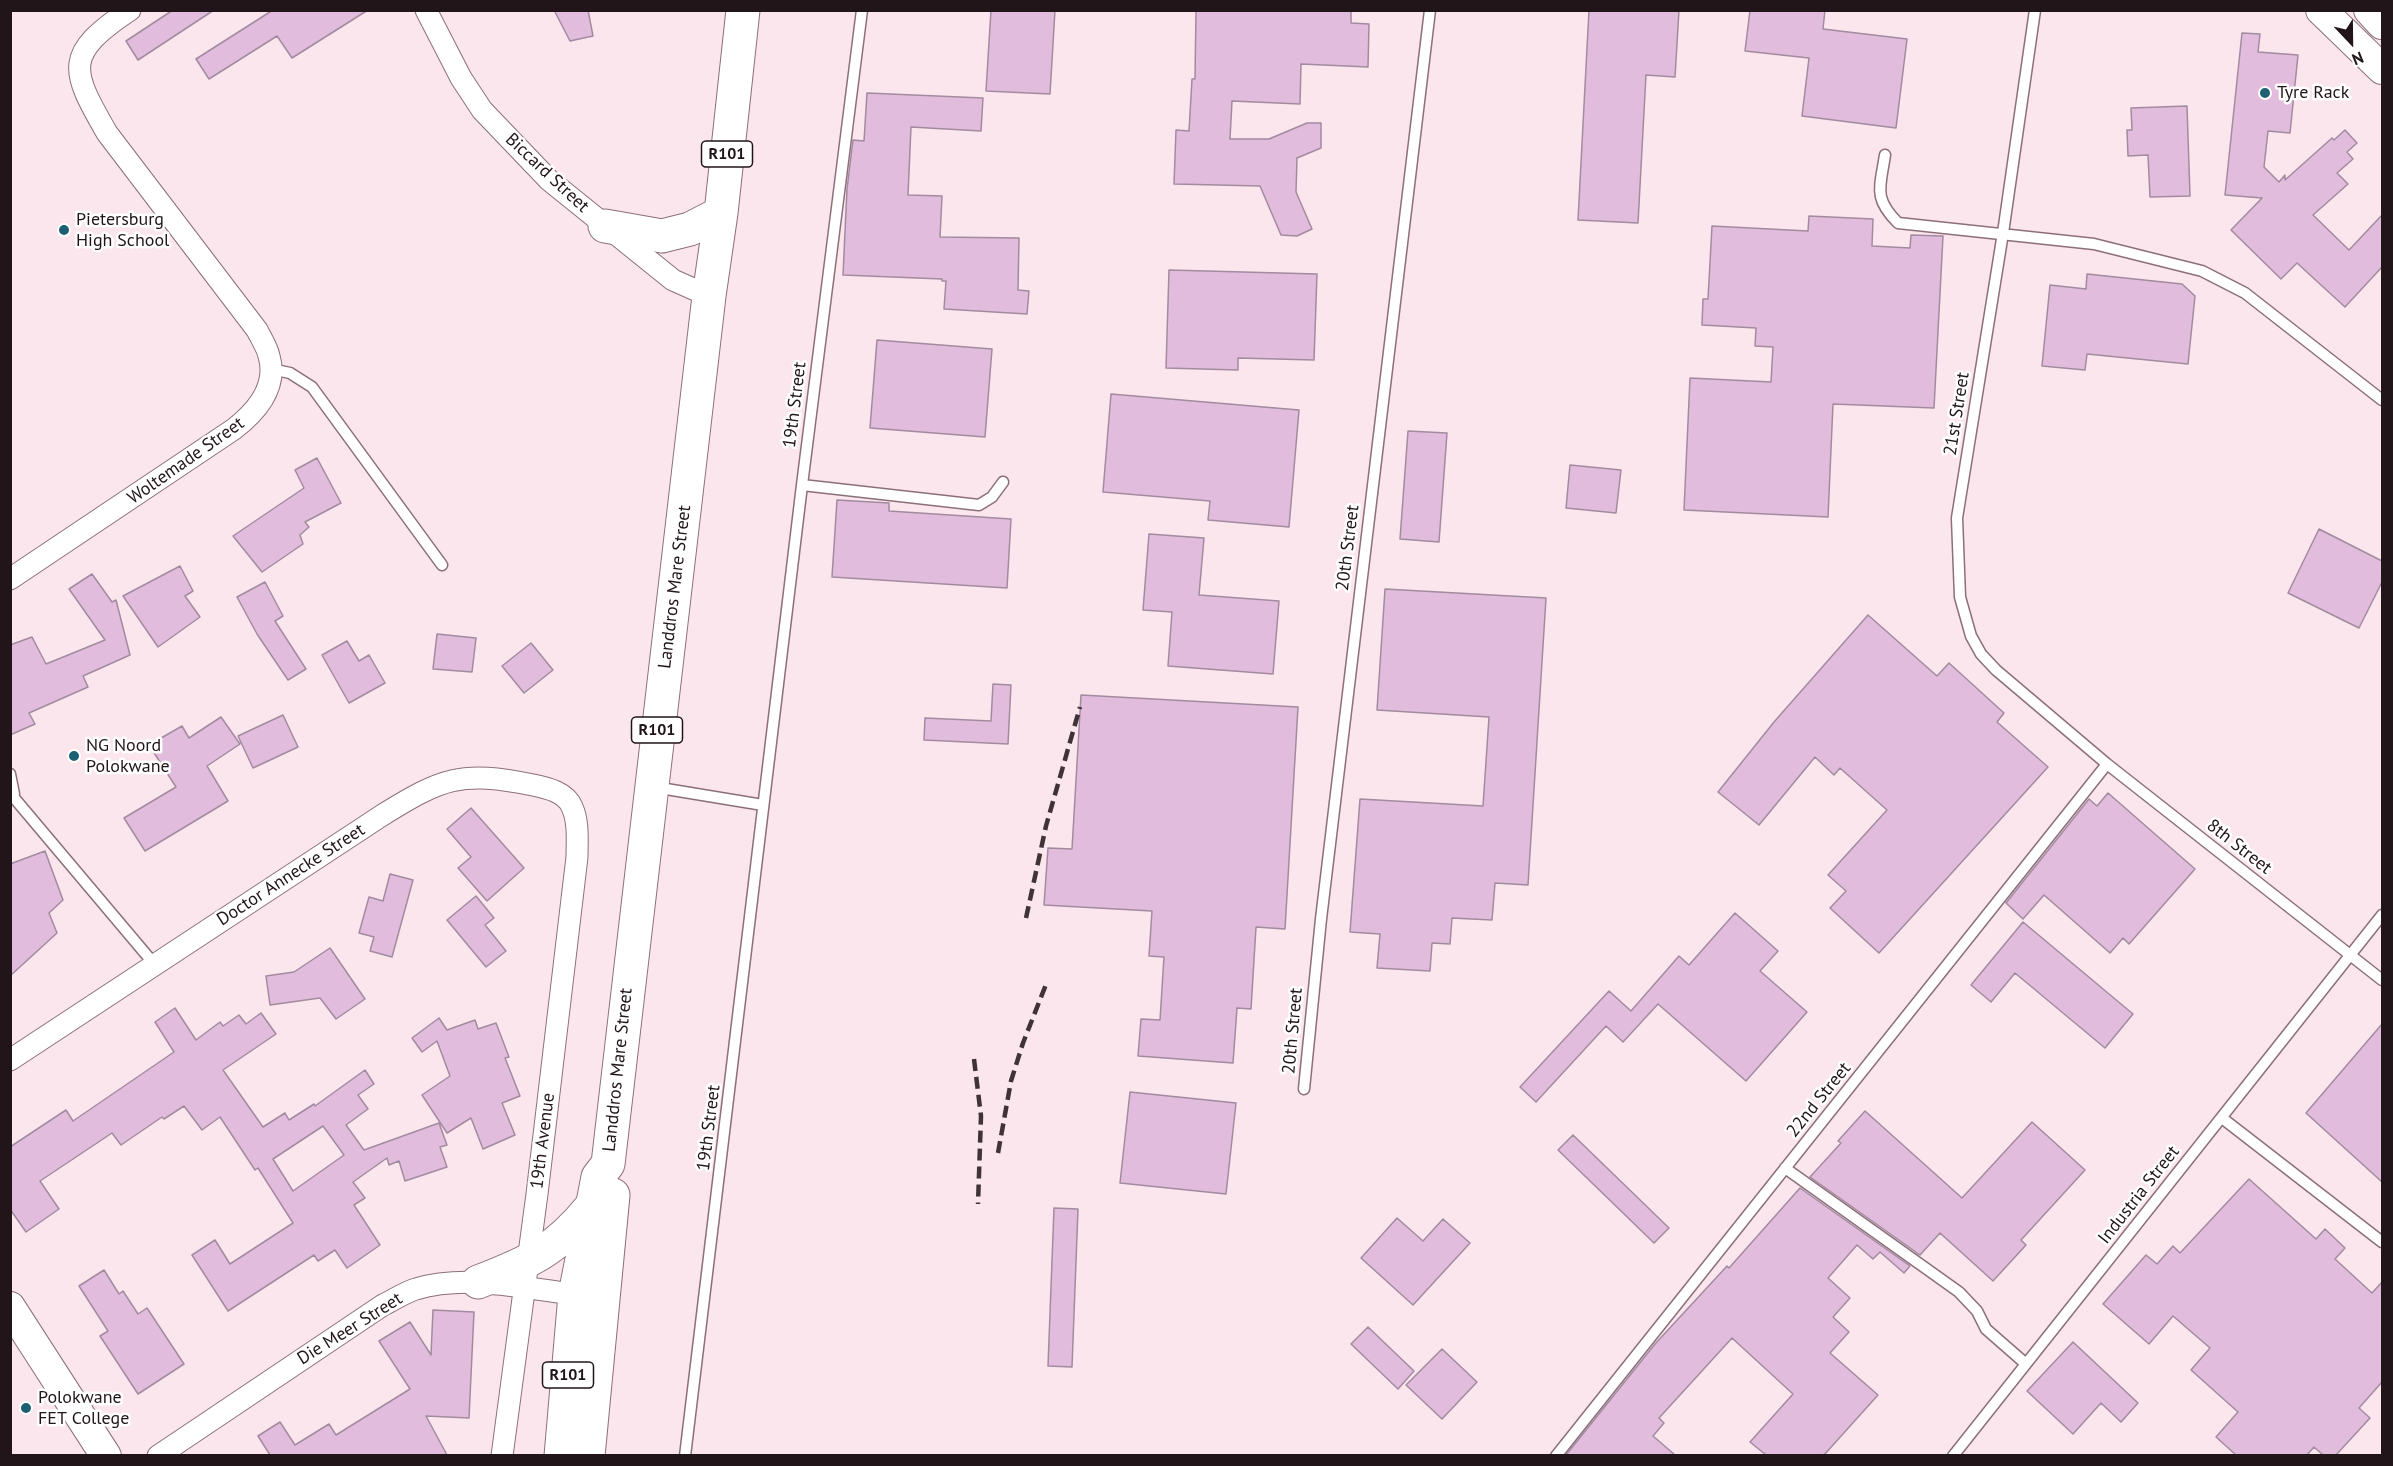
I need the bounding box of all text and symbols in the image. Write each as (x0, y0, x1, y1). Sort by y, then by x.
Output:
north arrow (2321, 12, 2381, 72)
text: N (2349, 47, 2366, 70)
place label: Tyre Rack (2277, 82, 2349, 104)
marker: Tyre Rack (2258, 86, 2272, 100)
street label: Biccard Street (501, 129, 593, 217)
road number: R101 (702, 141, 752, 167)
place label: Pietersburg High School (76, 209, 169, 252)
marker: Pietersburg High School (57, 223, 71, 237)
street label: 19th Street (779, 361, 811, 449)
street label: 21st Street (1940, 371, 1974, 457)
street label: Woltemade Street (124, 413, 248, 509)
street label: Landdros Mare Street (654, 504, 696, 670)
street label: 20th Street (1332, 504, 1364, 592)
road number: R101 (632, 717, 682, 743)
place label: NG Noord Polokwane (86, 735, 170, 777)
marker: NG Noord Polokwane (67, 749, 81, 763)
street label: 8th Street (2202, 815, 2276, 879)
street label: Doctor Annecke Street (213, 819, 369, 931)
street label: Landdros Mare Street (599, 987, 637, 1153)
street label: 20th Street (1278, 987, 1308, 1075)
street label: 22nd Street (1782, 1058, 1856, 1142)
street label: 19th Street (693, 1084, 725, 1172)
street label: 19th Avenue (526, 1092, 560, 1190)
street label: Industria Street (2094, 1142, 2184, 1248)
street label: Die Meer Street (293, 1288, 407, 1370)
road number: R101 (542, 1362, 594, 1388)
place label: Polokwane FET College (38, 1387, 129, 1430)
marker: Polokwane FET College (19, 1401, 33, 1415)

